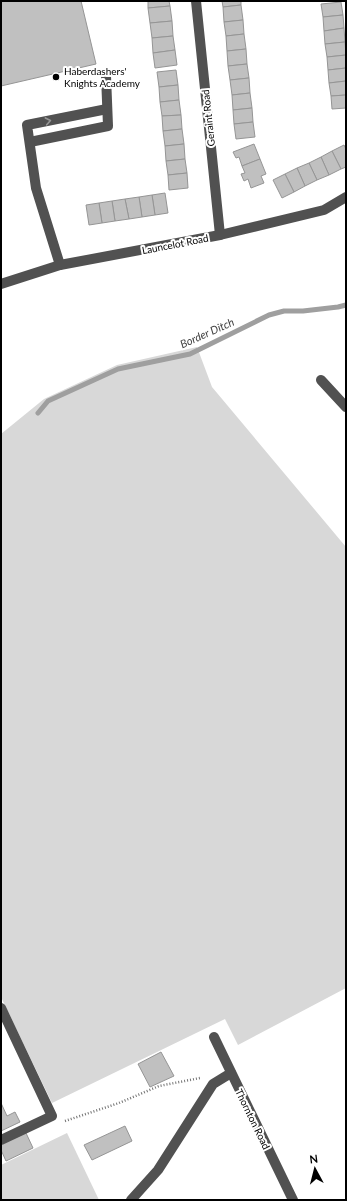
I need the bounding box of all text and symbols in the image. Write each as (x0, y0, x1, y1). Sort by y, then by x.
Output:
place label: Haberdashers' Knights Academy (64, 65, 141, 89)
marker: Haberdashers' Knights Academy (51, 72, 61, 82)
street label: Geraint Road (199, 89, 217, 147)
one-way arrow (45, 117, 51, 125)
street label: Launcelot Road (141, 232, 209, 256)
water label: Border Ditch (178, 315, 236, 350)
street label: Thornton Road (233, 1087, 273, 1151)
north arrow (295, 1149, 335, 1189)
text: N (309, 1152, 319, 1166)

